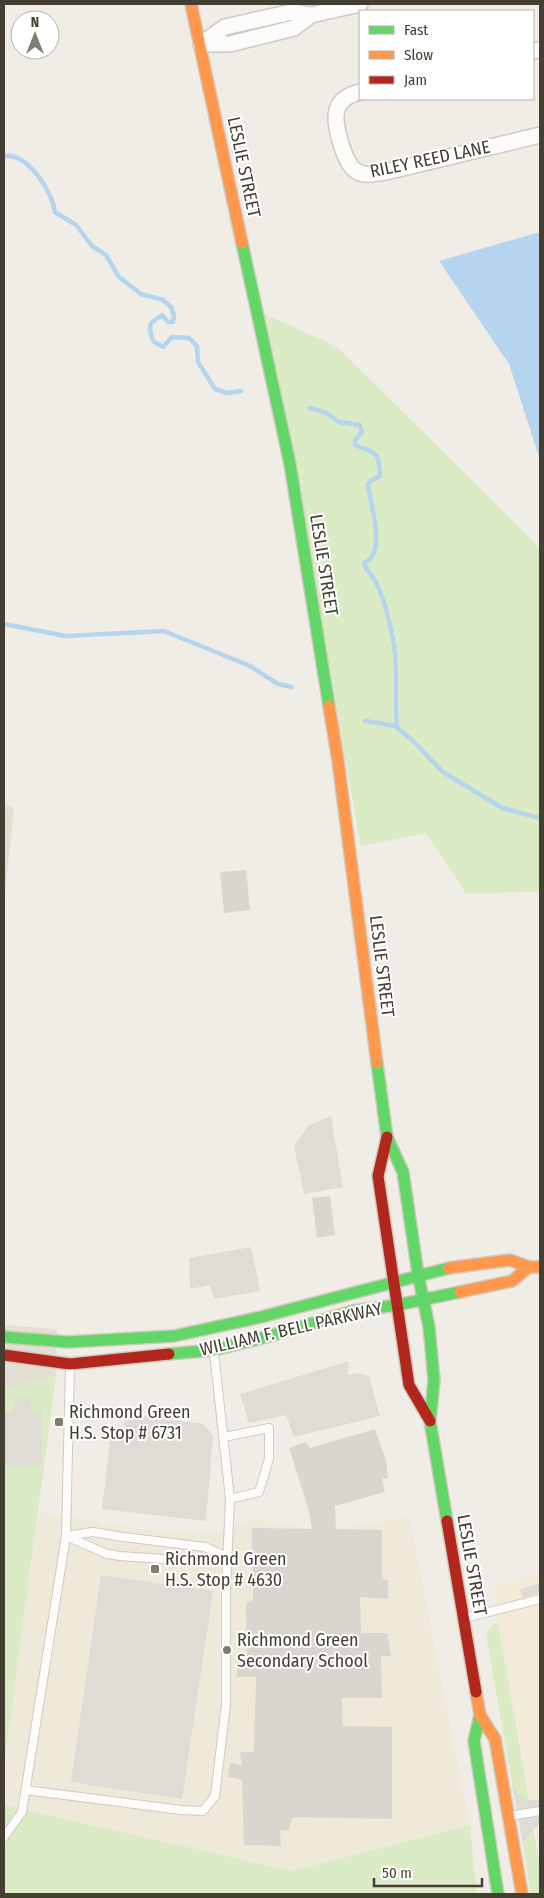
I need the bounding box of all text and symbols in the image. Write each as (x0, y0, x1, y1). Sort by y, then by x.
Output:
north arrow (10, 10, 60, 60)
legend (359, 10, 534, 100)
text: N (31, 14, 39, 31)
text: Fast (404, 21, 428, 39)
text: Slow (404, 46, 433, 64)
text: Jam (404, 71, 427, 89)
street label: LESLIE STREET (223, 115, 266, 220)
street label: RILEY REED LANE (368, 136, 492, 182)
street label: LESLIE STREET (305, 513, 343, 618)
street label: LESLIE STREET (365, 914, 399, 1019)
street label: WILLIAM F. BELL PARKWAY (198, 1297, 384, 1361)
place label: Richmond Green H.S. Stop # 6731 (69, 1401, 191, 1444)
marker: Richmond Green H.S. Stop # 6731 (53, 1416, 65, 1428)
street label: LESLIE STREET (452, 1513, 492, 1618)
place label: Richmond Green H.S. Stop # 4630 (165, 1548, 287, 1591)
marker: Richmond Green H.S. Stop # 4630 (149, 1563, 161, 1575)
place label: Richmond Green Secondary School (237, 1629, 368, 1672)
marker: Richmond Green Secondary School (221, 1644, 233, 1656)
scale bar (374, 1856, 482, 1888)
text: 50 m (382, 1864, 412, 1882)

